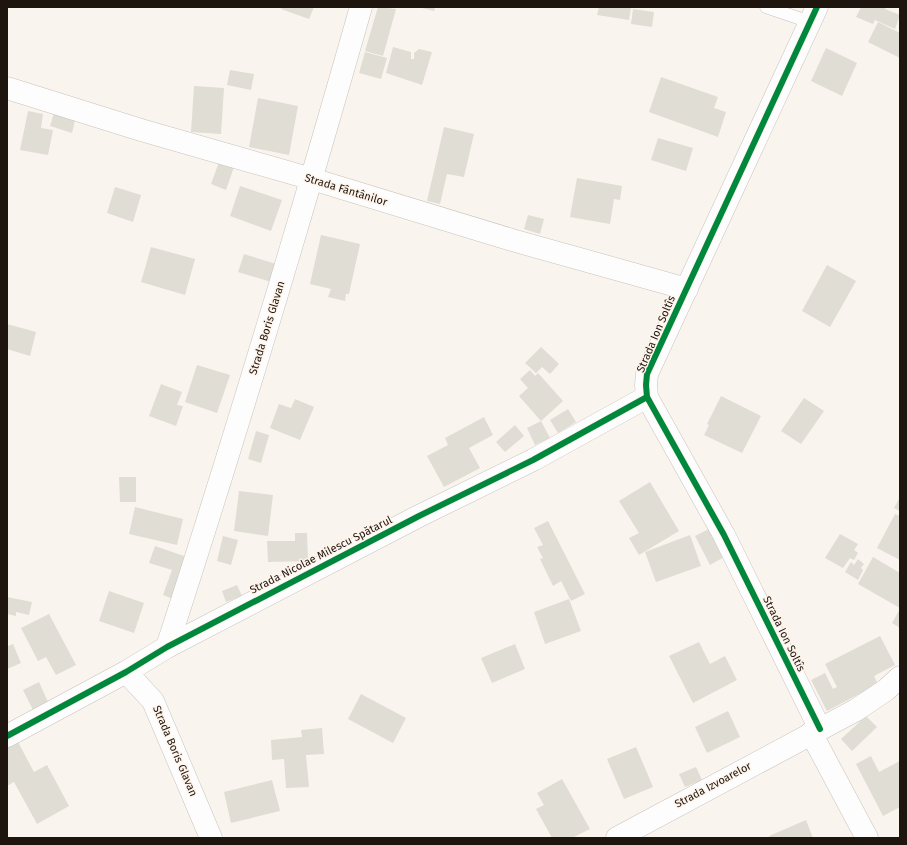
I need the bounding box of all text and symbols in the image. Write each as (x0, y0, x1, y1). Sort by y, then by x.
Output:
street label: Strada Fântânilor (303, 171, 390, 209)
street label: Strada Boris Glavan (247, 280, 287, 376)
street label: Strada Ion Soltîs (634, 294, 678, 374)
street label: Strada Nicolae Milescu Spătarul (248, 513, 394, 597)
street label: Strada Ion Soltîs (760, 594, 808, 674)
street label: Strada Boris Glavan (150, 704, 200, 798)
street label: Strada Izvoarelor (673, 759, 754, 811)

